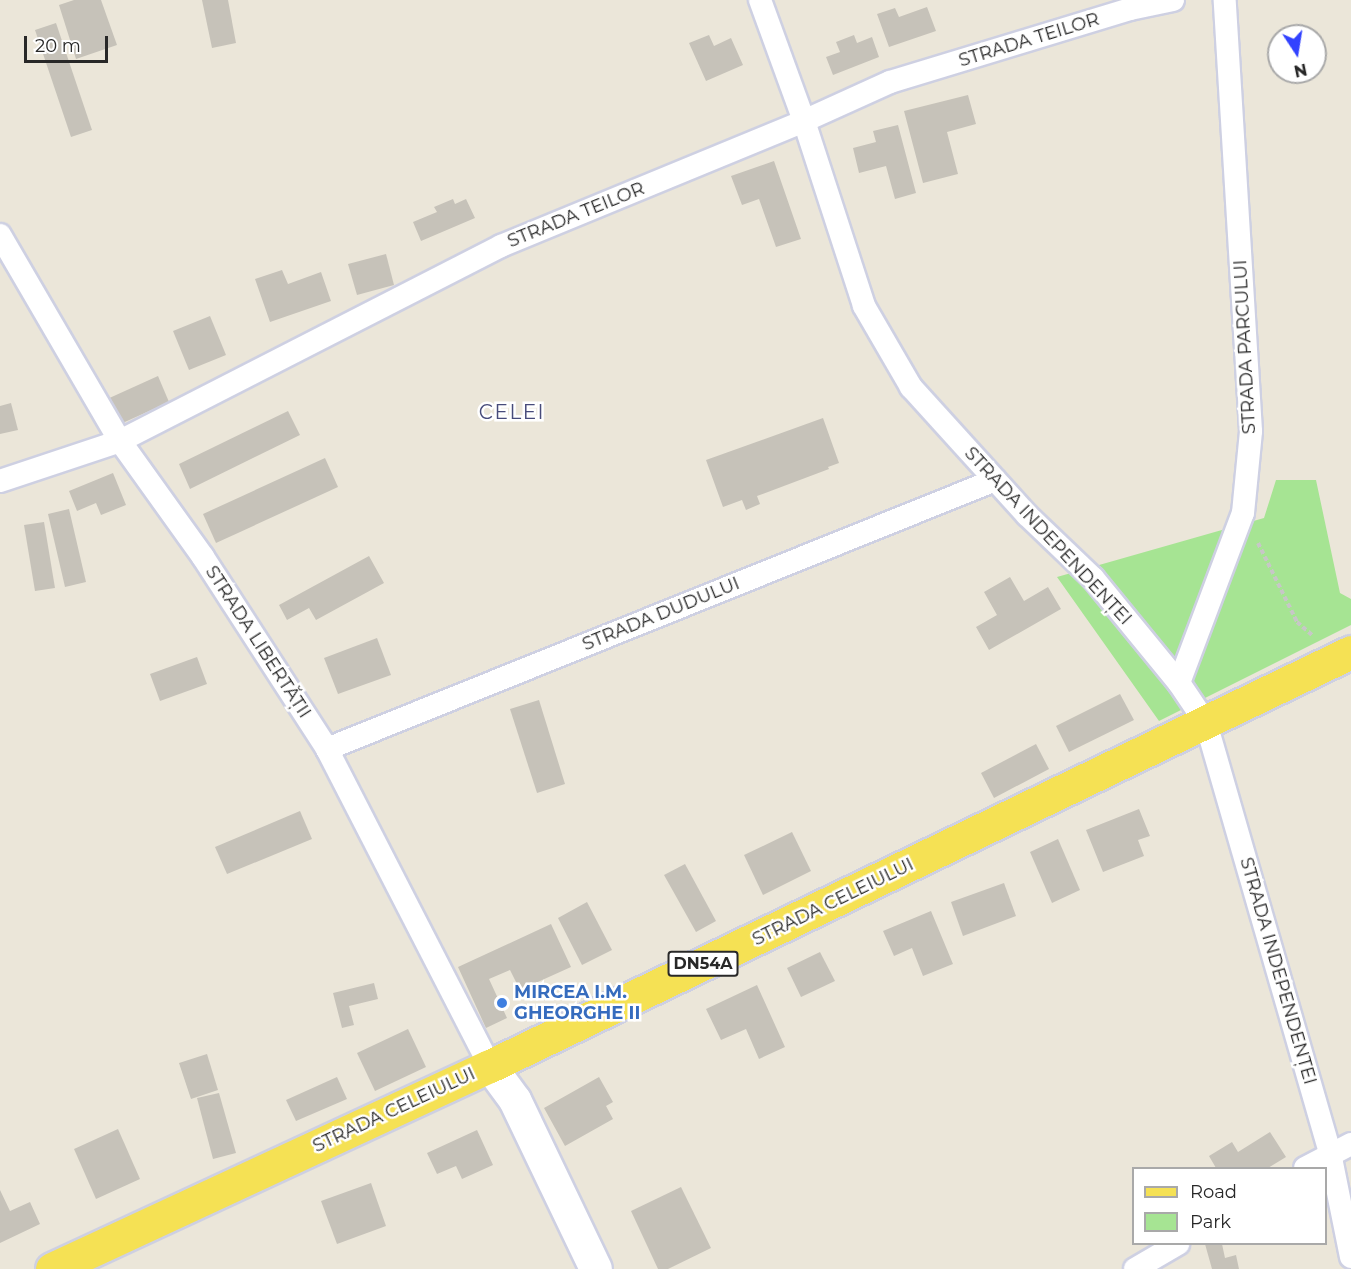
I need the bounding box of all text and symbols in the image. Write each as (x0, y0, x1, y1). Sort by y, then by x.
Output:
street label: STRADA TEILOR (956, 8, 1102, 72)
scale bar (27, 24, 111, 62)
north arrow (1267, 24, 1327, 84)
text: 20 m (35, 35, 81, 57)
text: N (1292, 60, 1309, 81)
street label: STRADA TEILOR (504, 178, 648, 252)
street label: STRADA PARCULUI (1230, 259, 1260, 435)
district label: CELEI (479, 400, 545, 424)
street label: STRADA INDEPENDENȚEI (960, 443, 1136, 629)
street label: STRADA LIBERTĂȚII (201, 562, 315, 722)
street label: STRADA DUDULUI (579, 573, 743, 655)
street label: STRADA CELEIULUI (749, 854, 917, 950)
street label: STRADA INDEPENDENȚEI (1235, 855, 1321, 1087)
road number: DN54A (667, 951, 739, 977)
place label: MIRCEA I.M. GHEORGHE II (514, 982, 640, 1024)
marker: MIRCEA I.M. GHEORGHE II (495, 996, 509, 1010)
street label: STRADA CELEIULUI (309, 1063, 479, 1157)
legend (1132, 1167, 1327, 1245)
text: Road (1190, 1181, 1237, 1203)
text: Park (1190, 1211, 1231, 1233)

